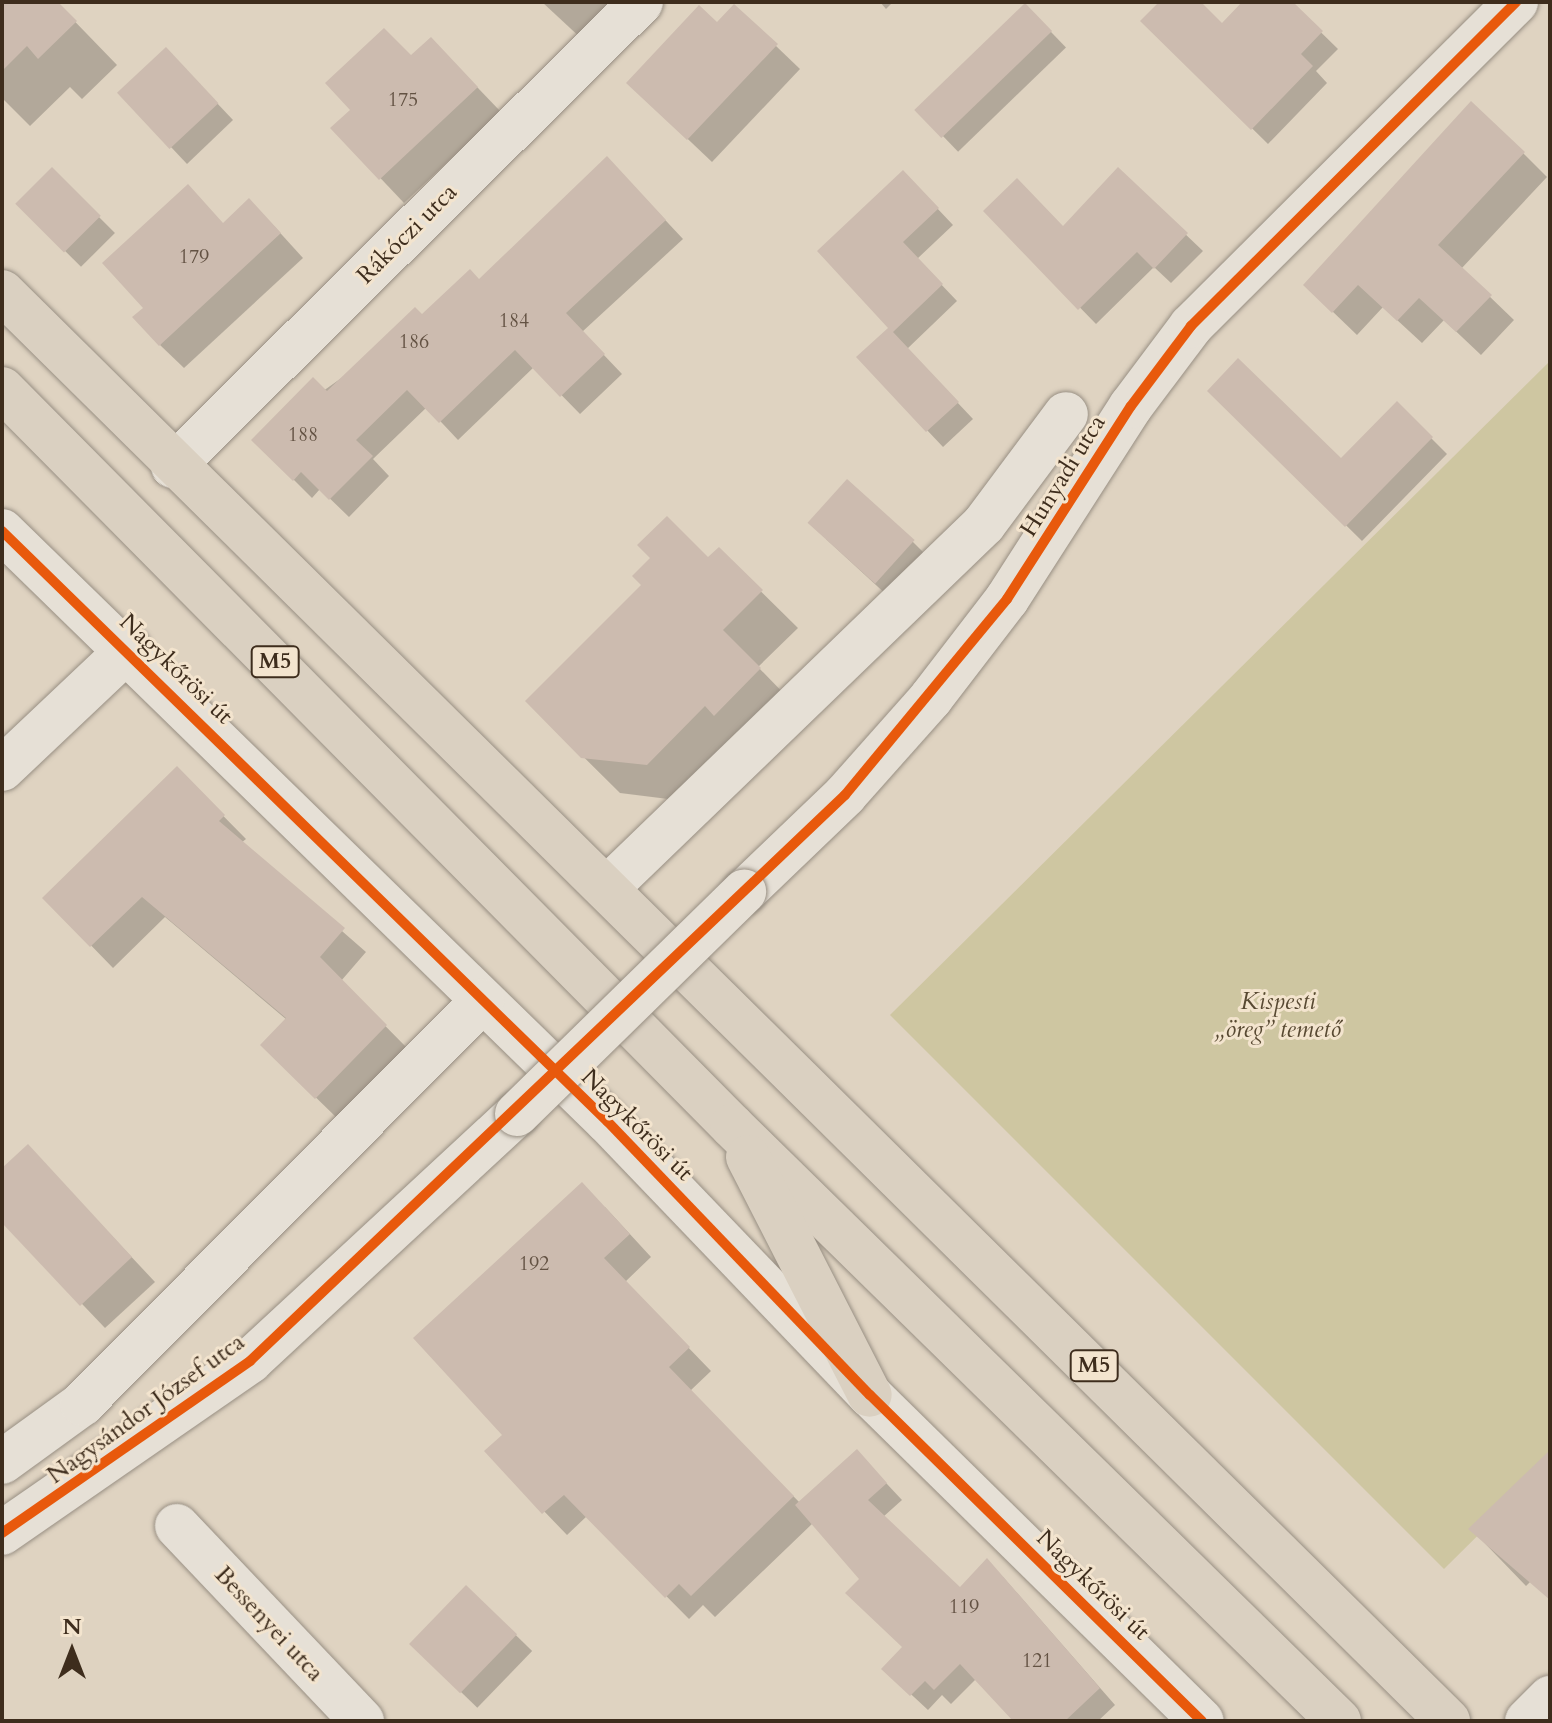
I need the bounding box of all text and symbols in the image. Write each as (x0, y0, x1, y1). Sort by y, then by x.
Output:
house number: 175 (388, 87, 418, 111)
street label: Rákóczi utca (351, 178, 463, 290)
house number: 179 (179, 244, 209, 268)
house number: 184 (499, 308, 529, 332)
house number: 186 (399, 329, 429, 353)
street label: Hunyadi utca (1014, 410, 1112, 542)
house number: 188 (288, 422, 318, 446)
street label: Nagykőrösi út (113, 608, 239, 730)
road number: M5 (249, 644, 301, 680)
park label: Kispesti „öreg” temető (1215, 988, 1341, 1044)
street label: Nagykőrösi út (575, 1063, 699, 1187)
house number: 192 (519, 1251, 549, 1275)
street label: Nagysándor József utca (42, 1328, 250, 1490)
road number: M5 (1068, 1348, 1120, 1384)
street label: Nagykőrösi út (1030, 1524, 1156, 1646)
street label: Bessenyei utca (208, 1561, 330, 1687)
house number: 119 (949, 1594, 979, 1618)
north arrow (32, 1611, 112, 1691)
text: N (62, 1612, 82, 1642)
house number: 121 (1022, 1648, 1052, 1672)

